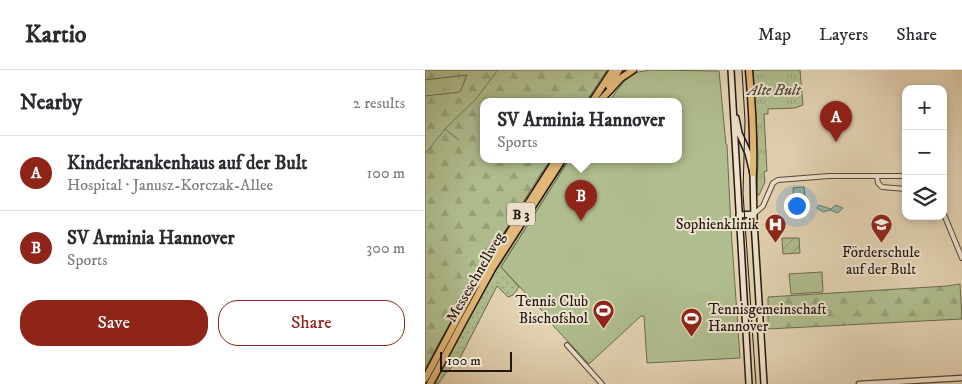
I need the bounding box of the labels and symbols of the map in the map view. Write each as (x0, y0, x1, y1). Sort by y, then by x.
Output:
park label: Alte Bult (746, 81, 802, 100)
pin: A (820, 101, 852, 142)
pin: B (565, 180, 597, 221)
your location (784, 193, 810, 219)
road number: B 3 (507, 202, 535, 226)
hospital icon: Sophienklinik (763, 212, 787, 243)
school or university icon: Förderschule auf der Bult (869, 212, 893, 243)
place label: Sophienklinik (676, 215, 760, 234)
street label: Messeschnellweg (442, 228, 509, 326)
place label: Förderschule auf der Bult (842, 243, 920, 279)
place label: Tennis Club Bischofshol (515, 292, 588, 328)
sports icon: Tennis Club Bischofshol (592, 298, 616, 329)
place label: Tennisgemeinschaft Hannover (708, 300, 827, 336)
sports icon: Tennisgemeinschaft Hannover (680, 306, 704, 337)
scale bar (440, 349, 513, 372)

